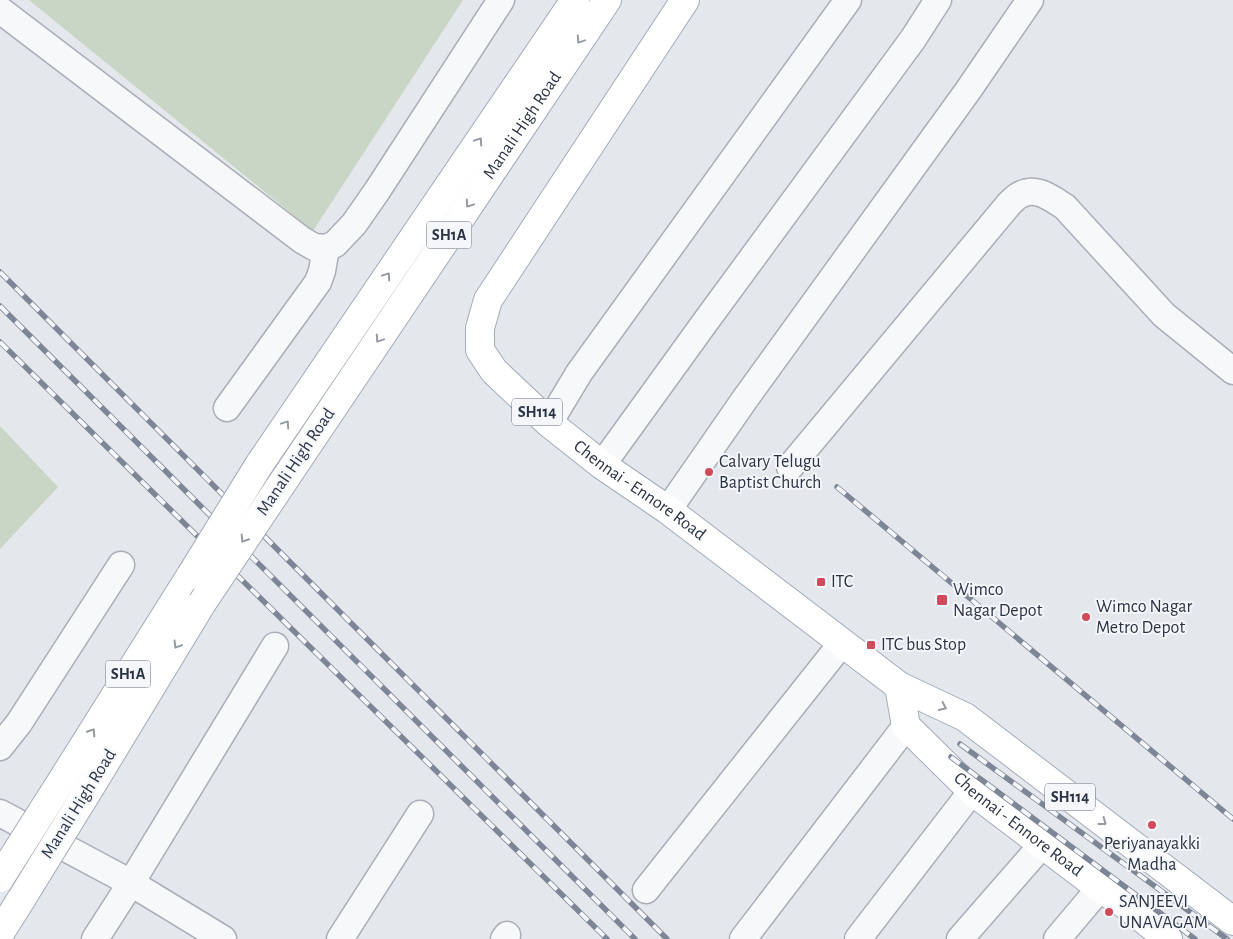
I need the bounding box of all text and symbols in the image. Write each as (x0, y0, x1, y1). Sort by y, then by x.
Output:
one-way arrow (577, 35, 586, 44)
street label: Manali High Road (480, 69, 565, 183)
one-way arrow (473, 137, 482, 147)
one-way arrow (466, 199, 476, 208)
road number: SH1A (426, 222, 472, 248)
one-way arrow (381, 272, 390, 281)
one-way arrow (376, 333, 385, 343)
road number: SH114 (512, 398, 562, 426)
street label: Manali High Road (254, 405, 338, 519)
one-way arrow (280, 421, 289, 430)
street label: Chennai - Ennore Road (570, 437, 709, 544)
place label: Calvary Telugu Baptist Church (719, 453, 821, 492)
marker: Calvary Telugu Baptist Church (703, 466, 715, 478)
one-way arrow (241, 534, 251, 543)
place label: ITC (831, 573, 853, 591)
marker: ITC (815, 576, 827, 588)
place label: Wimco Nagar Depot (953, 581, 1043, 620)
marker: Wimco Nagar Depot (935, 593, 949, 607)
place label: Wimco Nagar Metro Depot (1096, 598, 1192, 637)
marker: Wimco Nagar Metro Depot (1080, 611, 1092, 623)
place label: ITC bus Stop (881, 636, 966, 654)
one-way arrow (173, 639, 183, 648)
marker: ITC bus Stop (865, 639, 877, 651)
road number: SH1A (106, 661, 150, 688)
one-way arrow (938, 701, 947, 711)
one-way arrow (85, 729, 95, 738)
street label: Manali High Road (38, 746, 120, 862)
street label: Chennai - Ennore Road (950, 769, 1086, 880)
road number: SH114 (1045, 784, 1095, 810)
one-way arrow (1097, 816, 1107, 825)
marker: Periyanayakki Madha (1146, 819, 1158, 831)
place label: Periyanayakki Madha (1104, 835, 1200, 874)
place label: SANJEEVI UNAVAGAM (1119, 893, 1208, 932)
marker: SANJEEVI UNAVAGAM (1103, 906, 1115, 918)

